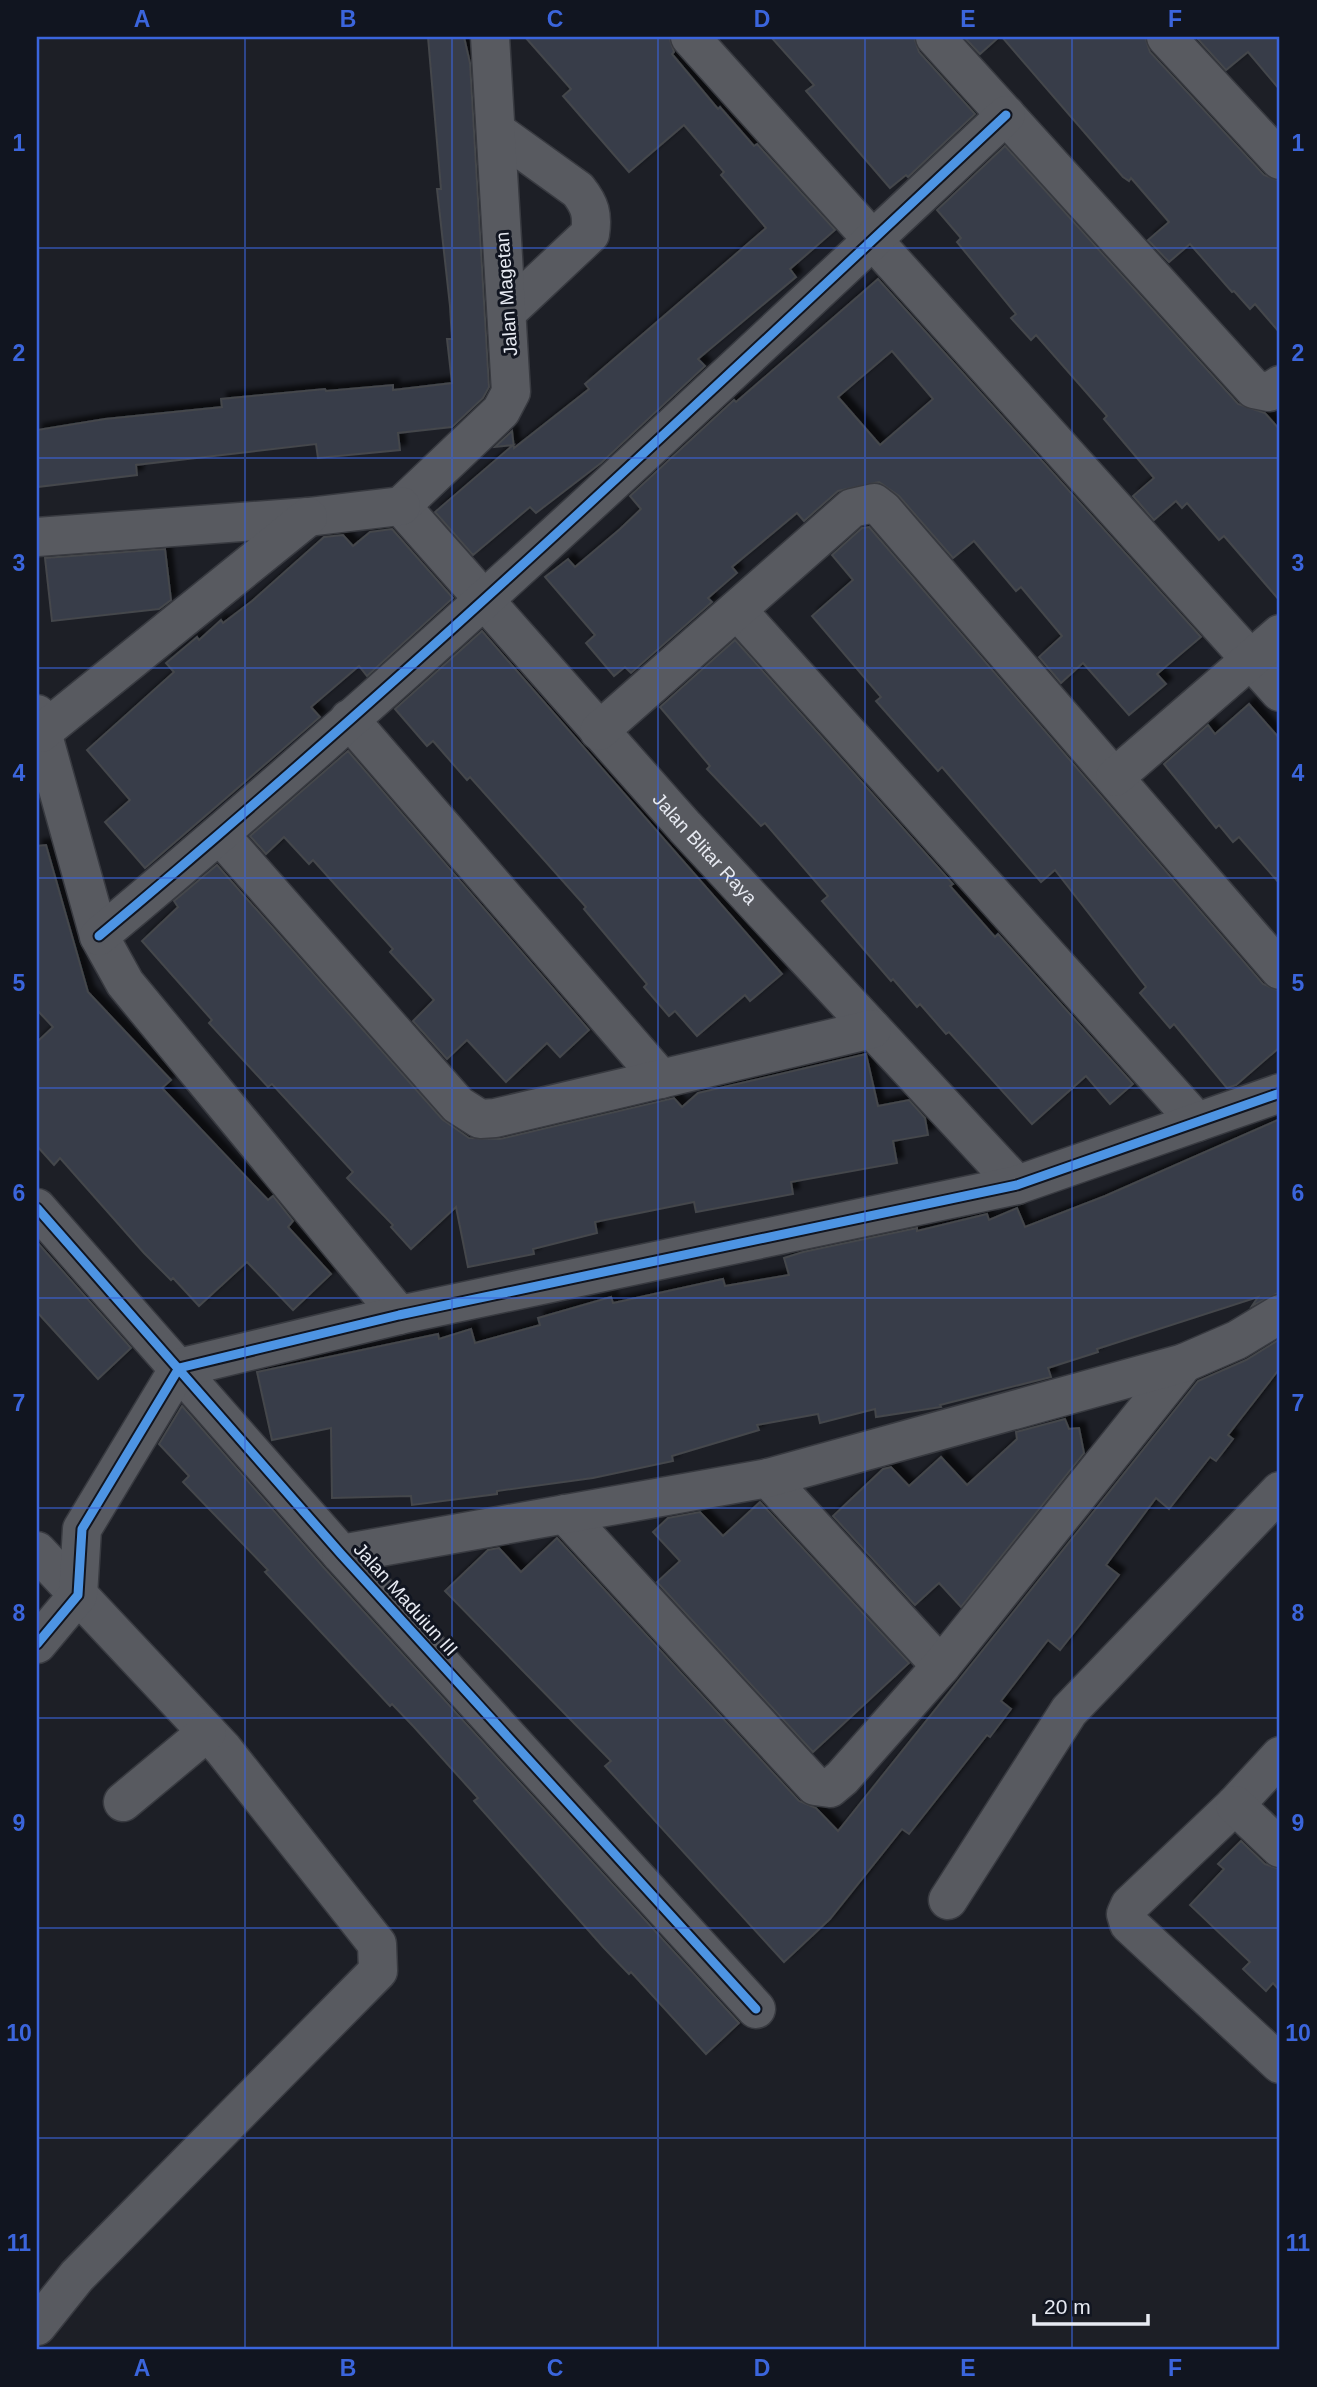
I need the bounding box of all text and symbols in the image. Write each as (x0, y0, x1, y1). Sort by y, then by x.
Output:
text: A (134, 6, 150, 32)
text: B (340, 6, 356, 32)
text: C (547, 6, 563, 32)
text: D (754, 6, 770, 32)
text: E (960, 6, 976, 32)
text: F (1168, 6, 1182, 32)
text: 1 (13, 130, 26, 156)
text: 1 (1292, 130, 1305, 156)
street label: Jalan Magetan (492, 231, 521, 357)
text: 2 (13, 340, 25, 366)
text: 2 (1292, 340, 1304, 366)
text: 3 (13, 550, 25, 576)
text: 3 (1292, 550, 1304, 576)
text: 4 (13, 760, 26, 786)
text: 4 (1292, 760, 1305, 786)
street label: Jalan Blitar Raya (649, 789, 761, 909)
text: 5 (13, 970, 26, 996)
text: 5 (1292, 970, 1305, 996)
text: 6 (13, 1180, 25, 1206)
text: 6 (1292, 1180, 1304, 1206)
text: 7 (13, 1390, 25, 1416)
text: 7 (1292, 1390, 1304, 1416)
street label: Jalan Maduiun III (349, 1539, 462, 1660)
text: 8 (13, 1600, 26, 1626)
text: 8 (1292, 1600, 1305, 1626)
text: 9 (13, 1810, 25, 1836)
text: 9 (1292, 1810, 1304, 1836)
text: 10 (6, 2020, 32, 2046)
text: 10 (1285, 2020, 1311, 2046)
text: 11 (7, 2230, 31, 2256)
text: 11 (1286, 2230, 1310, 2256)
scale bar (1034, 2282, 1147, 2326)
text: 20 m (1044, 2295, 1091, 2318)
text: A (134, 2355, 150, 2381)
text: B (340, 2355, 356, 2381)
text: C (547, 2355, 563, 2381)
text: D (754, 2355, 770, 2381)
text: E (960, 2355, 976, 2381)
text: F (1168, 2355, 1182, 2381)

